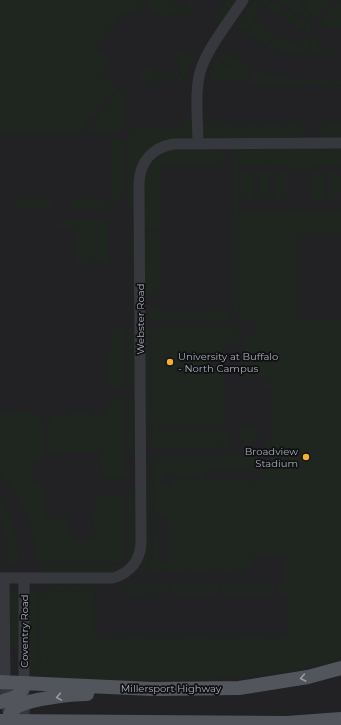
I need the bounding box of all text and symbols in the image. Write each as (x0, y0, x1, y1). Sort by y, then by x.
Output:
street label: Webster Road (134, 284, 147, 354)
place label: University at Buffalo - North Campus (178, 350, 278, 375)
marker: University at Buffalo - North Campus (165, 357, 175, 367)
place label: Broadview Stadium (245, 445, 298, 470)
marker: Broadview Stadium (301, 452, 311, 462)
street label: Coventry Road (18, 594, 31, 668)
one-way arrow (300, 673, 306, 682)
street label: Millersport Highway (121, 682, 222, 695)
one-way arrow (56, 692, 62, 701)

